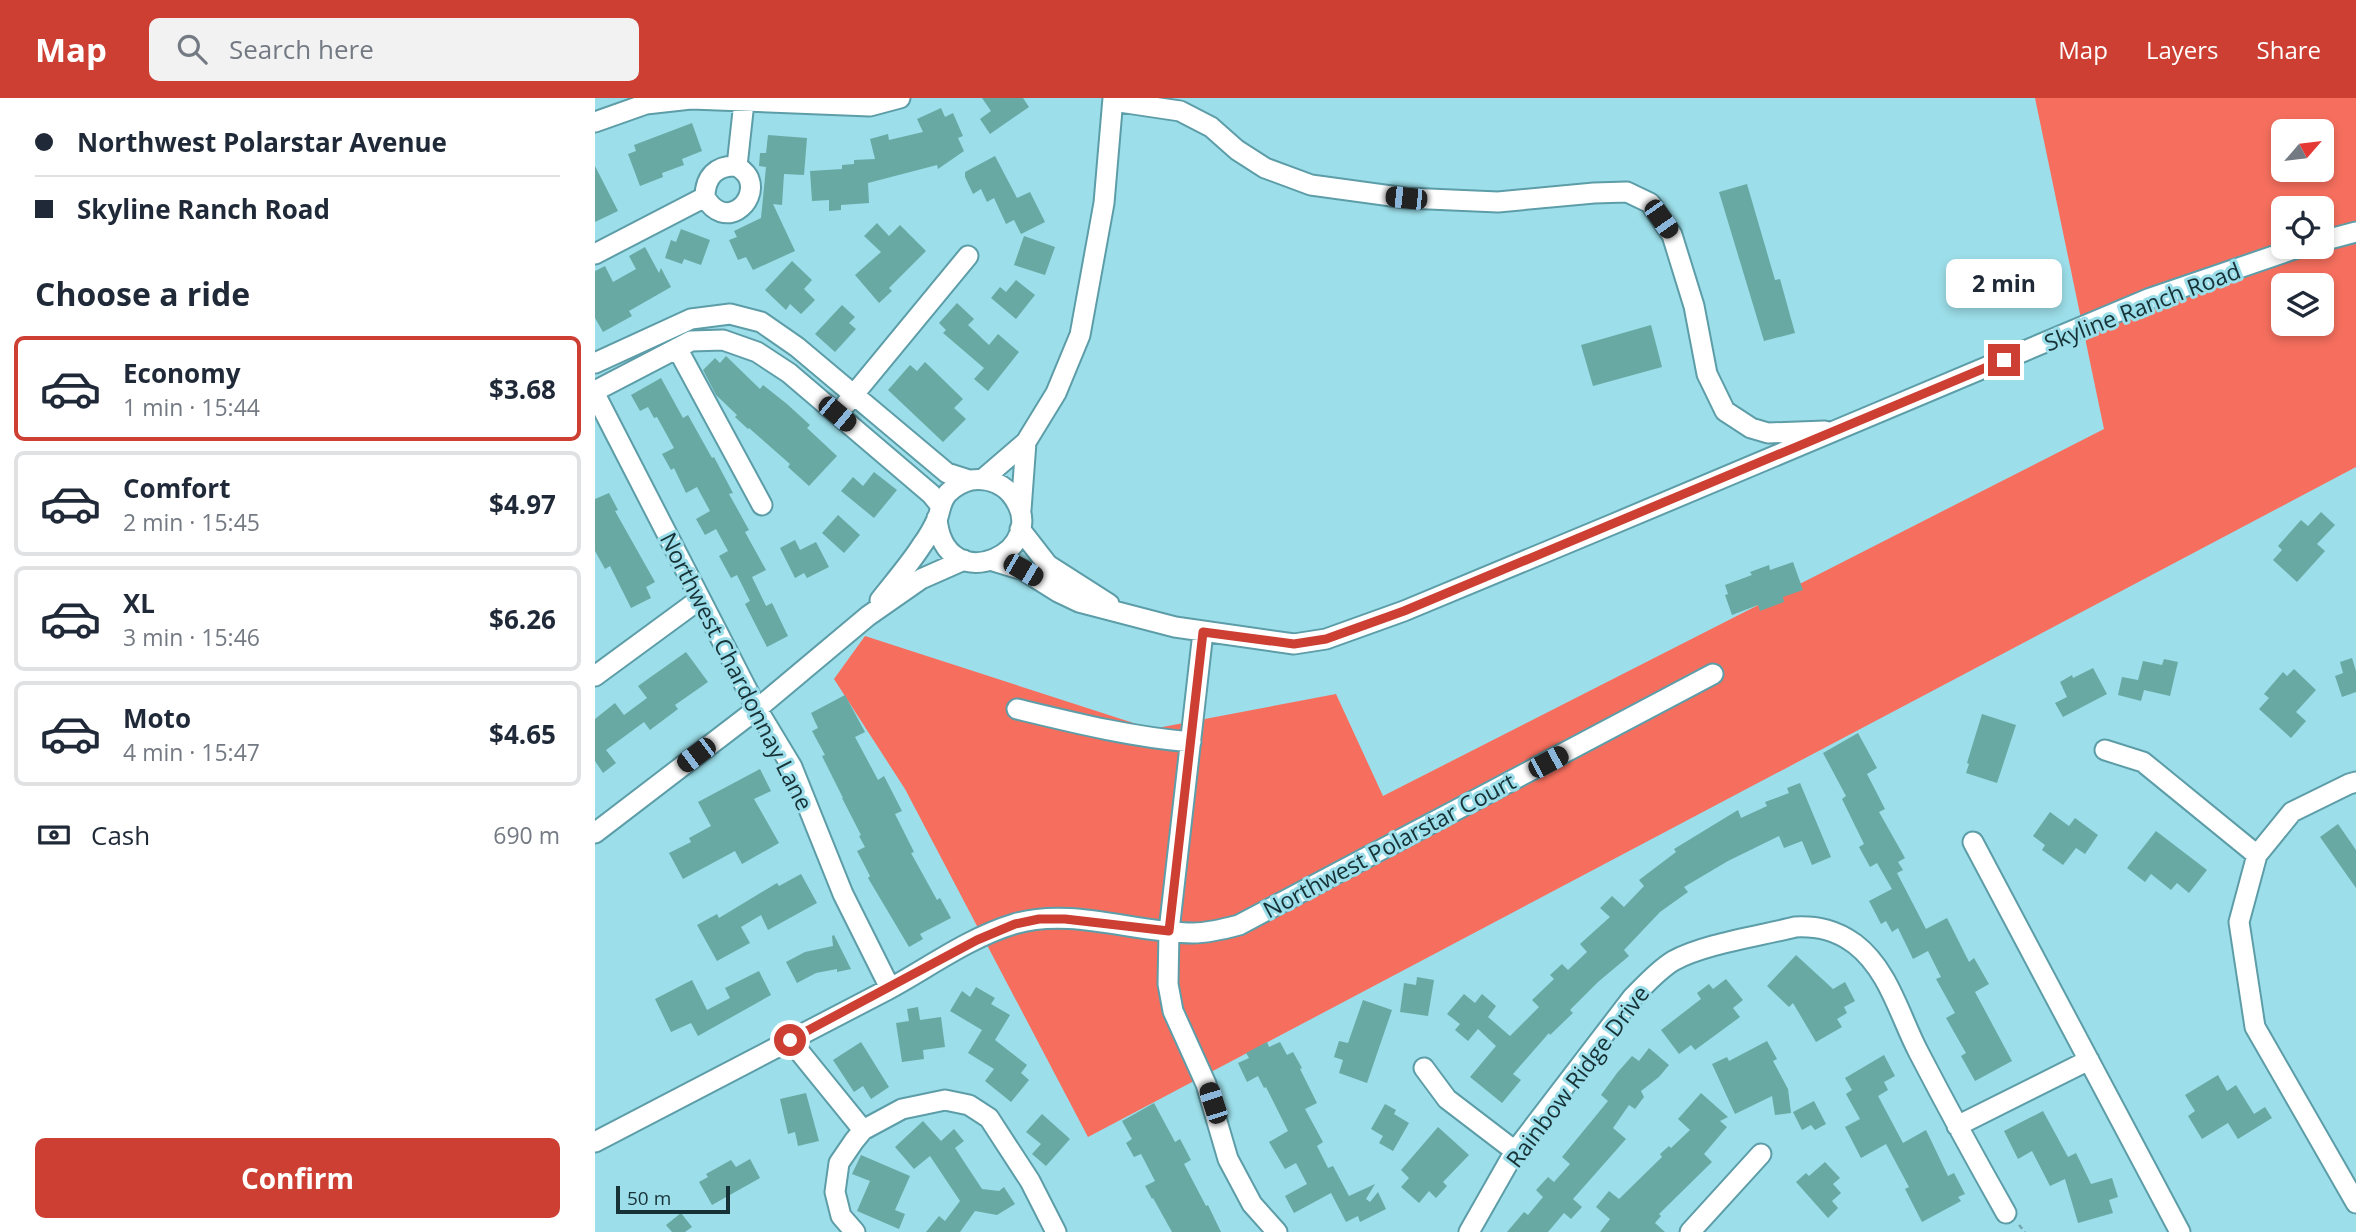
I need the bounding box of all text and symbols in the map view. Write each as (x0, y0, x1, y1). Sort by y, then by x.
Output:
search box (149, 18, 639, 81)
text: Map (35, 27, 107, 72)
icon: search (173, 30, 211, 68)
text: Search here (229, 31, 374, 67)
text: Map (2058, 33, 2108, 66)
text: Layers (2146, 33, 2219, 66)
text: Share (2257, 33, 2321, 66)
north arrow (2271, 119, 2335, 182)
map controls (2271, 119, 2334, 336)
text: Northwest Polarstar Avenue (77, 124, 447, 160)
car (1385, 185, 1428, 211)
text: Skyline Ranch Road (77, 191, 330, 227)
car (1641, 196, 1682, 242)
button: locate (2271, 196, 2334, 259)
street label: Skyline Ranch Road (2039, 254, 2245, 358)
callout: 2 min (1946, 258, 2062, 308)
text: 2 min (1972, 267, 2036, 299)
text: Choose a ride (35, 272, 250, 315)
button: layers (2271, 273, 2334, 336)
route end (1988, 344, 2020, 376)
text: Economy (123, 355, 241, 391)
icon: car (39, 357, 102, 420)
text: $3.68 (489, 371, 556, 407)
text: 1 min · 15:44 (123, 391, 260, 423)
car (815, 392, 860, 436)
text: Comfort (123, 470, 230, 506)
icon: car (39, 472, 102, 535)
text: $4.97 (489, 486, 556, 522)
text: 2 min · 15:45 (123, 506, 260, 538)
street label: Northwest Chardonnay Lane (653, 527, 821, 815)
car (1000, 550, 1047, 590)
text: XL (123, 585, 155, 621)
icon: car (39, 587, 102, 650)
text: $6.26 (489, 601, 556, 637)
text: 3 min · 15:46 (123, 621, 260, 653)
text: Moto (123, 700, 191, 736)
icon: car (39, 702, 102, 765)
text: $4.65 (489, 716, 556, 752)
car (673, 734, 720, 776)
text: 4 min · 15:47 (123, 736, 260, 768)
car (1525, 743, 1572, 781)
street label: Northwest Polarstar Court (1257, 765, 1521, 925)
icon: cash (35, 816, 73, 854)
text: Cash (91, 817, 150, 853)
text: 690 m (493, 819, 560, 851)
street label: Rainbow Ridge Drive (1498, 978, 1656, 1174)
route start (774, 1024, 806, 1056)
car (1197, 1080, 1230, 1126)
button: Confirm (35, 1138, 560, 1218)
scale bar (616, 1183, 730, 1215)
text: 50 m (627, 1185, 671, 1211)

